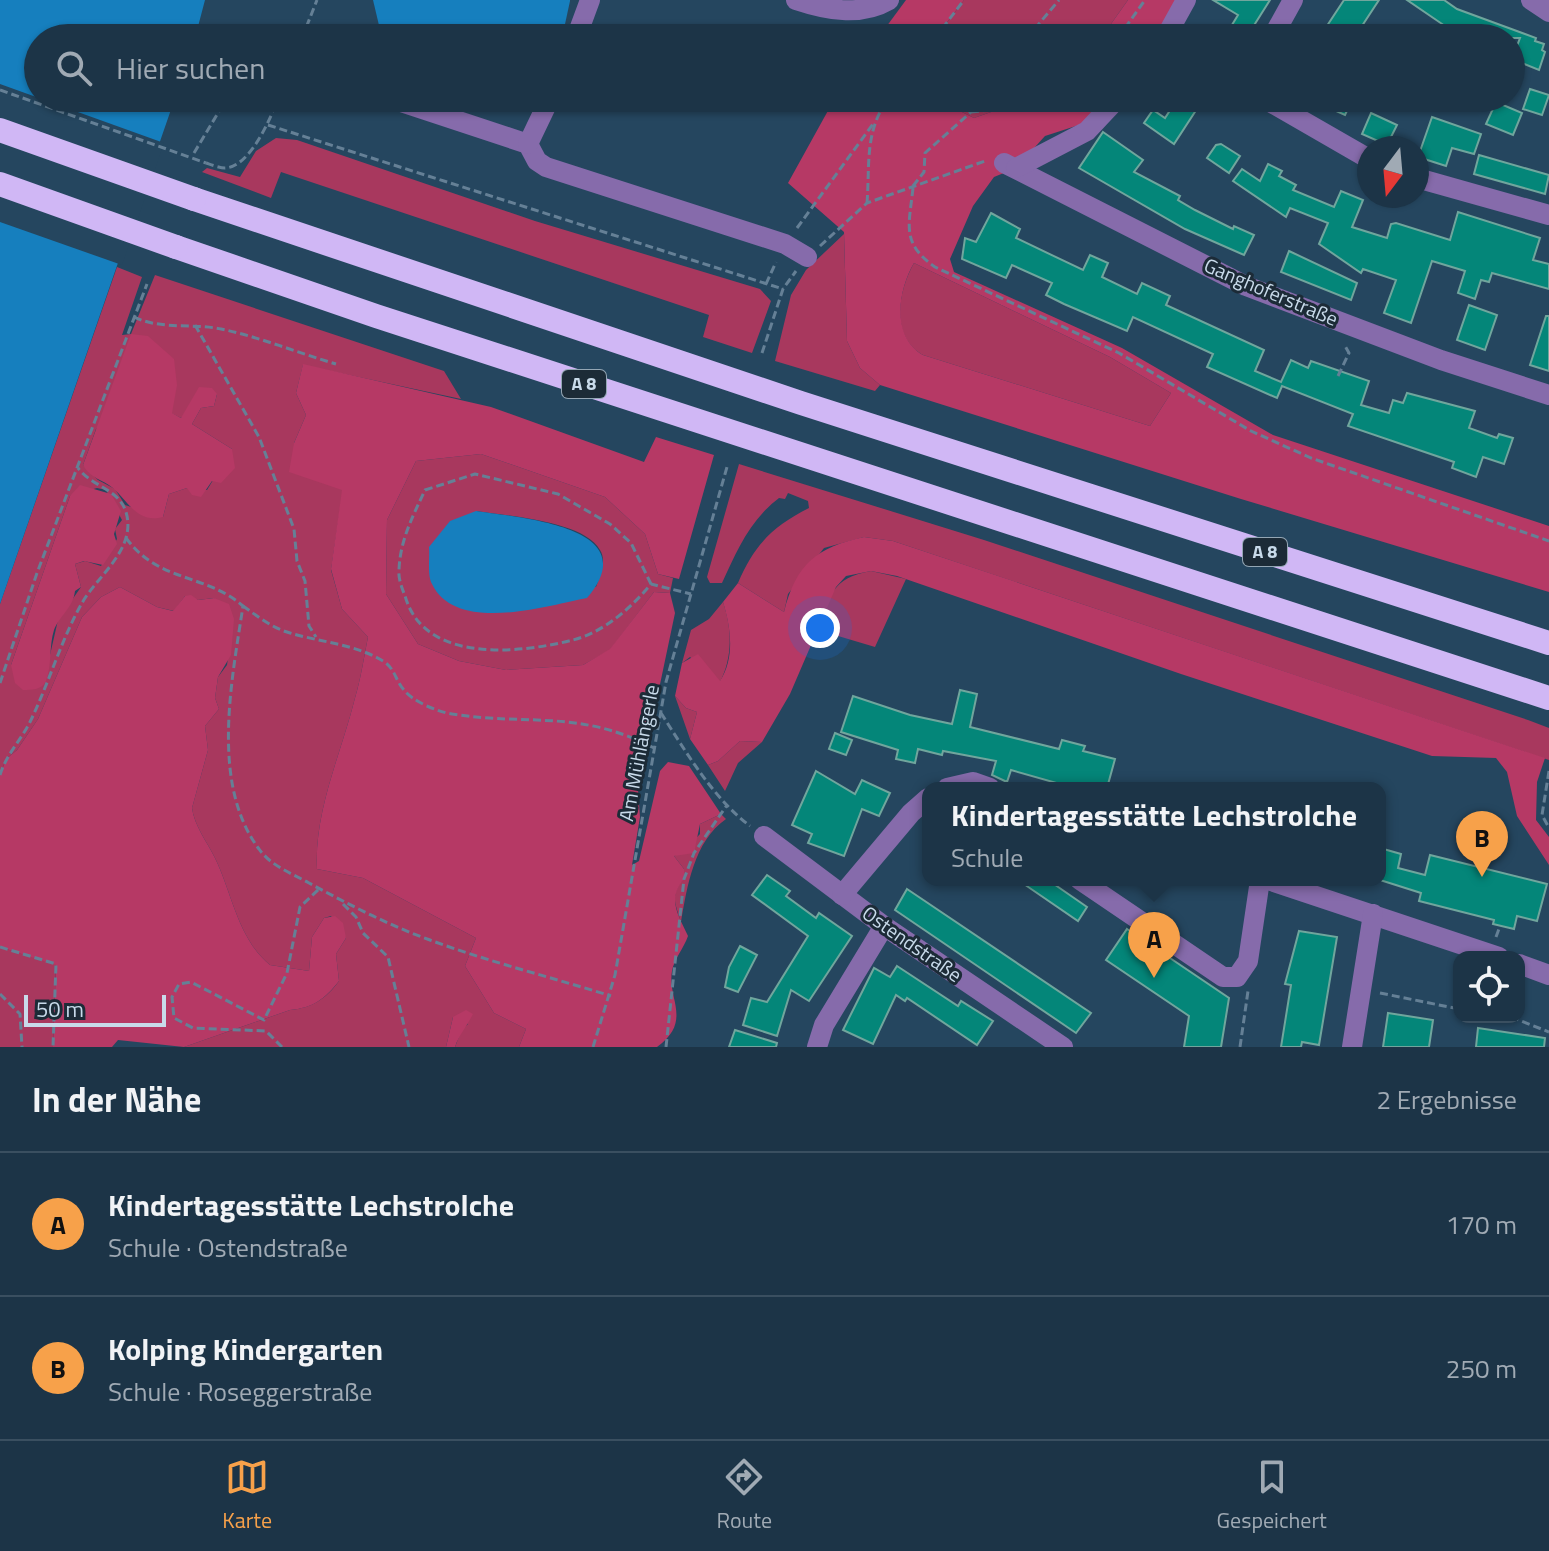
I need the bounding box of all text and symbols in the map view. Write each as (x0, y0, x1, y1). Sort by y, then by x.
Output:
search box (24, 24, 1525, 112)
text: Hier suchen (116, 45, 265, 91)
icon: search (52, 46, 96, 90)
north arrow (1357, 136, 1429, 208)
street label: Ganghoferstraße (1199, 249, 1343, 334)
road number: A 8 (562, 370, 606, 398)
road number: A 8 (1243, 538, 1287, 566)
your location (800, 608, 840, 648)
street label: Am Mühlängerle (610, 682, 667, 824)
popup (922, 782, 1386, 886)
text: Kindertagesstätte Lechstrolche (951, 792, 1357, 838)
pin: B (1456, 811, 1508, 877)
text: Schule (951, 838, 1023, 877)
street label: Ostendstraße (856, 898, 969, 989)
pin: A (1128, 912, 1180, 978)
map controls (1453, 951, 1525, 1023)
button: locate (1453, 951, 1525, 1023)
scale bar (24, 991, 166, 1027)
text: 50 m (36, 992, 84, 1026)
text: In der Nähe (32, 1073, 201, 1125)
text: 2 Ergebnisse (1376, 1080, 1517, 1119)
text: Kindertagesstätte Lechstrolche (108, 1182, 514, 1228)
text: A (50, 1205, 66, 1244)
text: 170 m (1446, 1205, 1517, 1244)
text: Schule · Ostendstraße (108, 1228, 348, 1267)
text: Kolping Kindergarten (108, 1326, 383, 1372)
text: B (50, 1349, 66, 1388)
text: 250 m (1446, 1349, 1517, 1388)
text: Schule · Roseggerstraße (108, 1372, 372, 1411)
tab: Karte (222, 1455, 272, 1537)
tab: Route (717, 1455, 772, 1537)
tab: Gespeichert (1217, 1455, 1327, 1537)

